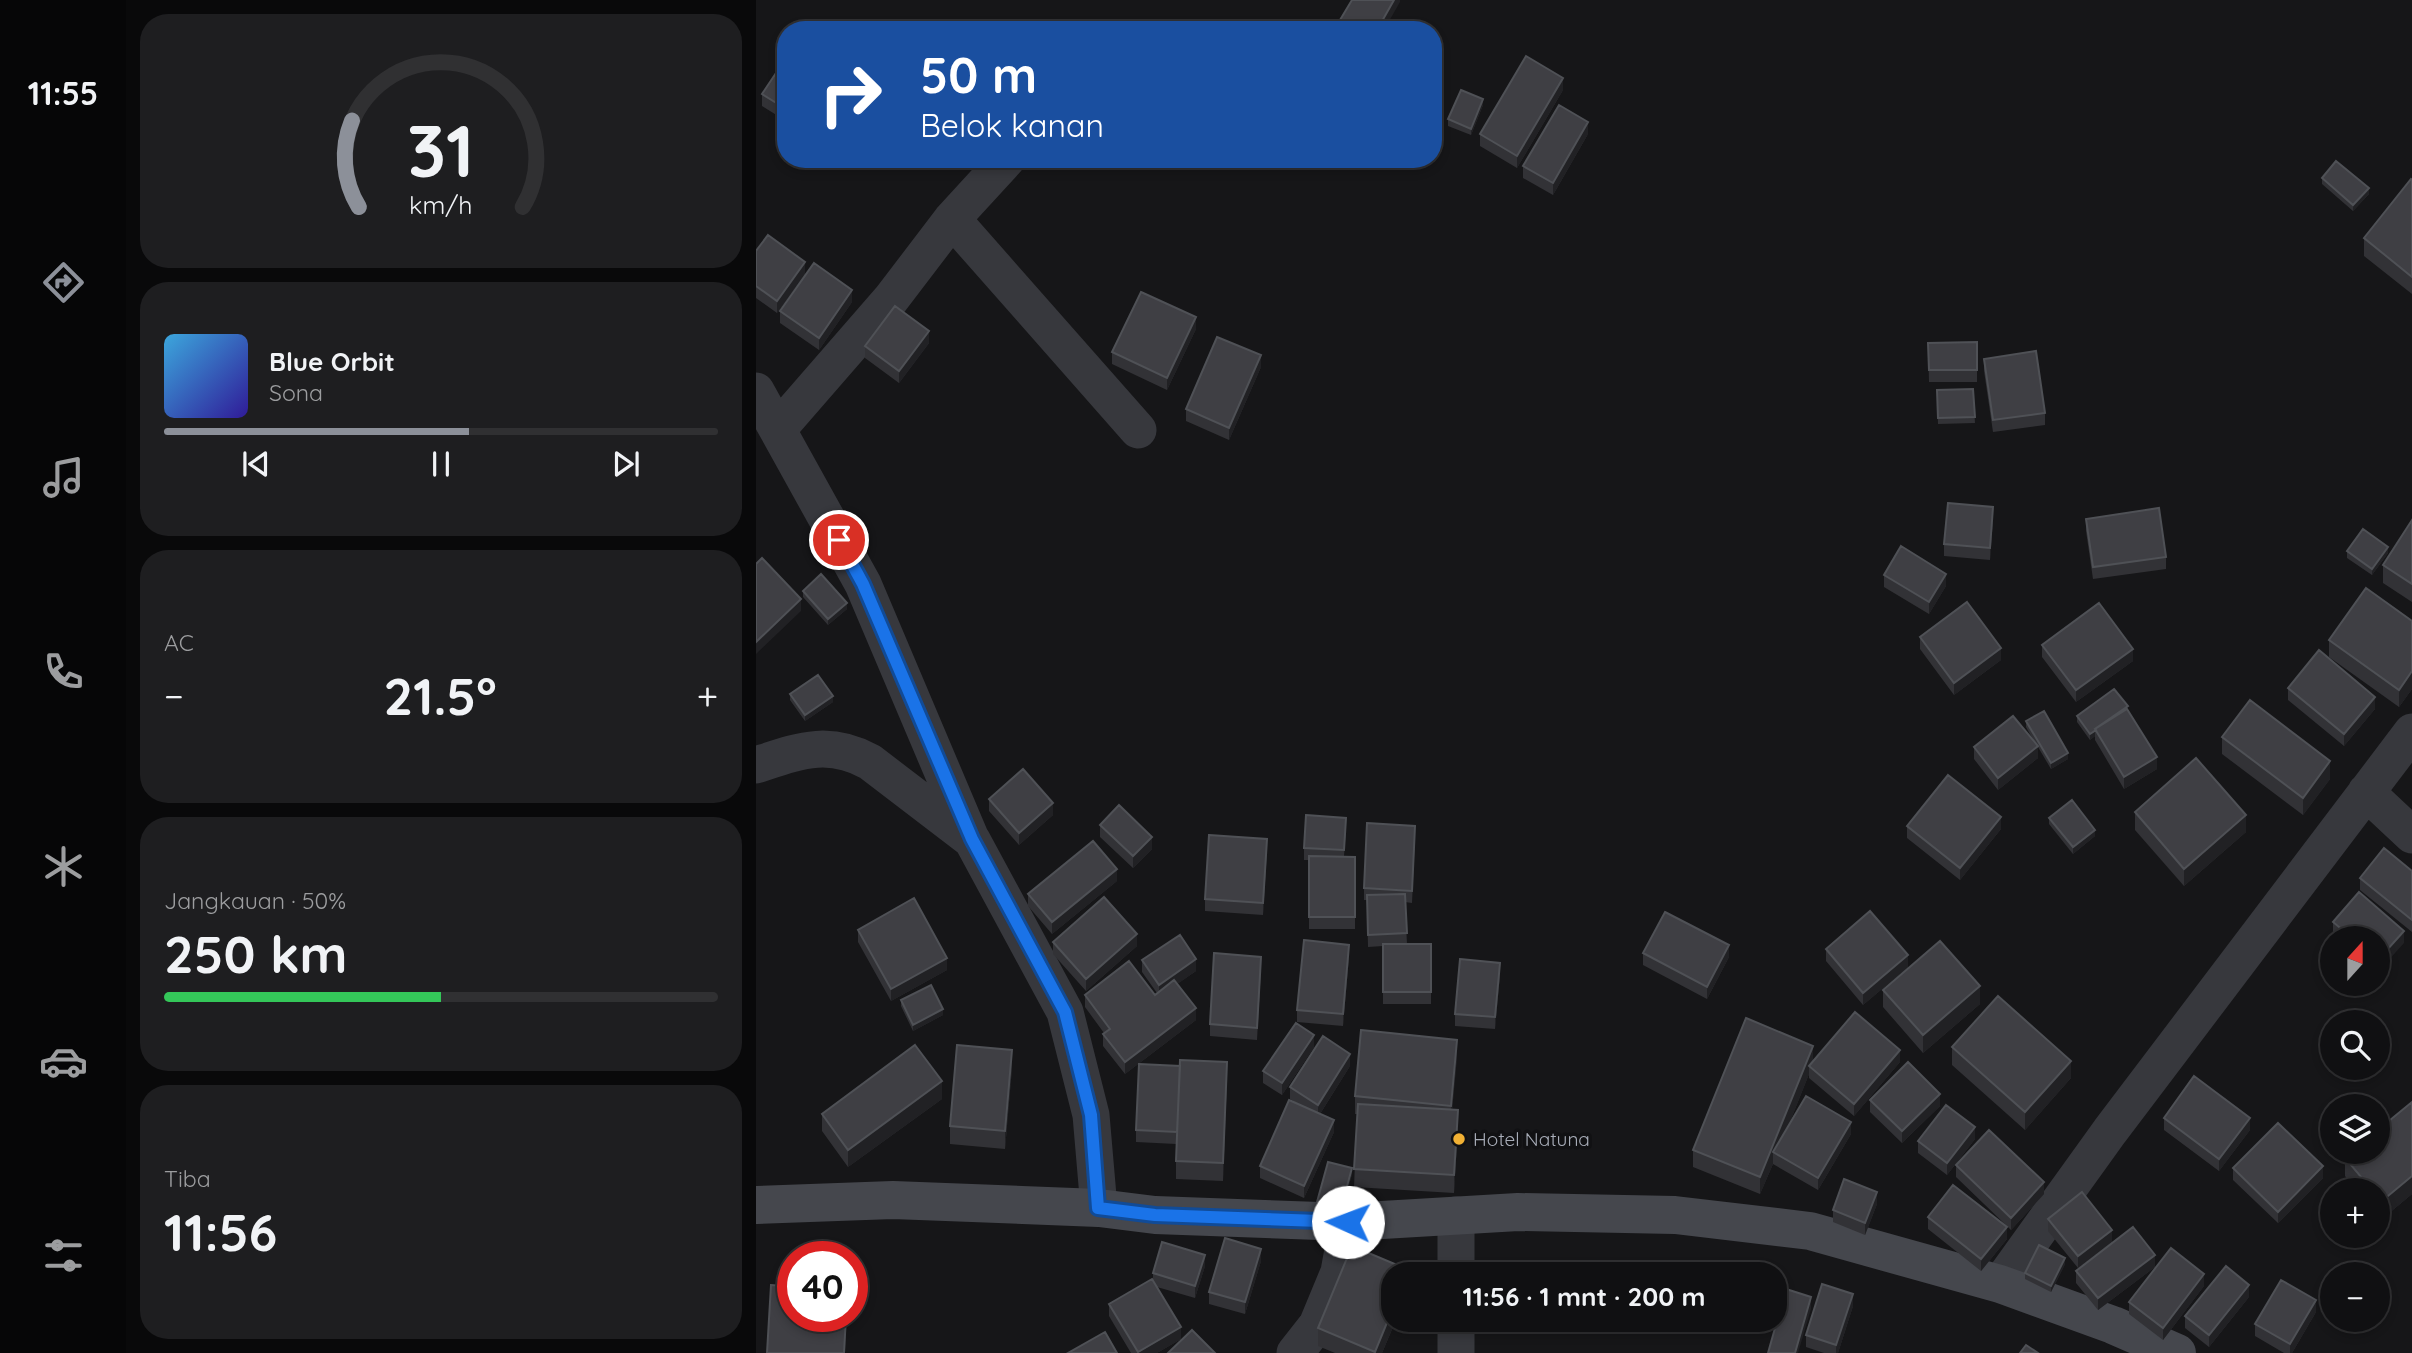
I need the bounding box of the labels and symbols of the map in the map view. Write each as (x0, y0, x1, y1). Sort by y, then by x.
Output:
pin (809, 510, 869, 570)
north arrow (2320, 926, 2390, 996)
place label: Hotel Natuna (1473, 1127, 1590, 1151)
marker: Hotel Natuna (1451, 1131, 1467, 1147)
position arrow (1311, 1185, 1385, 1259)
speed limit sign: 40 (777, 1241, 868, 1332)

